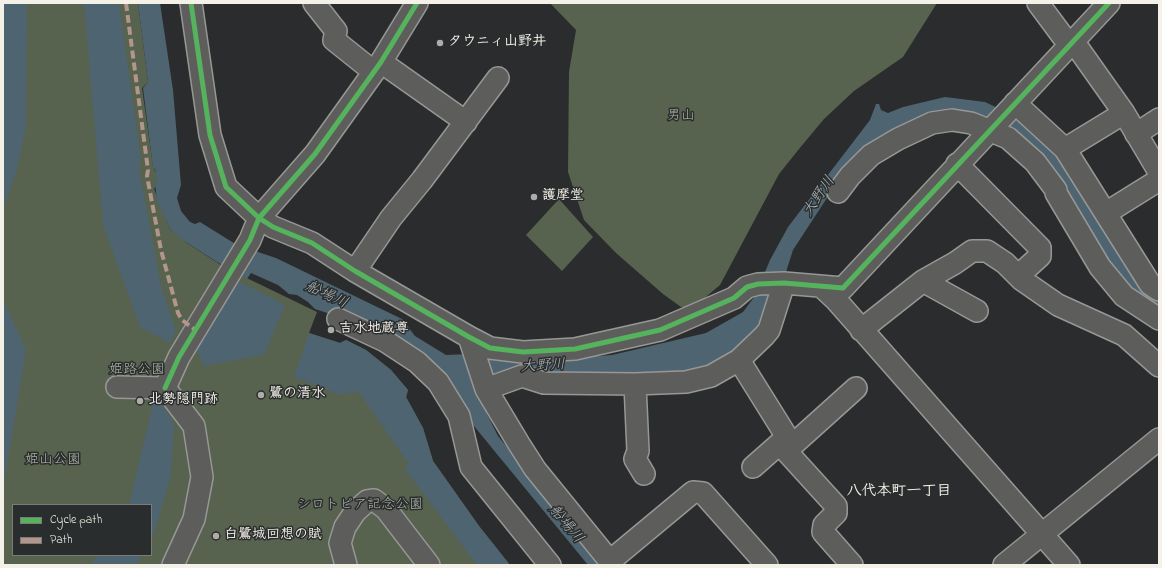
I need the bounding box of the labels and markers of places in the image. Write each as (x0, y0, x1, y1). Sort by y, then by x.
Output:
place label: タウニィ山野井 (448, 35, 546, 51)
marker: タウニィ山野井 (435, 38, 445, 48)
place label: 護摩堂 (542, 189, 584, 205)
marker: 護摩堂 (529, 192, 539, 202)
place label: 吉水地蔵尊 (339, 322, 409, 338)
marker: 吉水地蔵尊 (326, 325, 336, 335)
place label: 鷺の清水 (269, 387, 325, 403)
marker: 鷺の清水 (256, 390, 266, 400)
place label: 北勢隠門跡 (148, 393, 218, 409)
marker: 北勢隠門跡 (135, 396, 145, 406)
place label: 白鷺城回想の賦 (224, 528, 322, 544)
marker: 白鷺城回想の賦 (211, 531, 221, 541)

